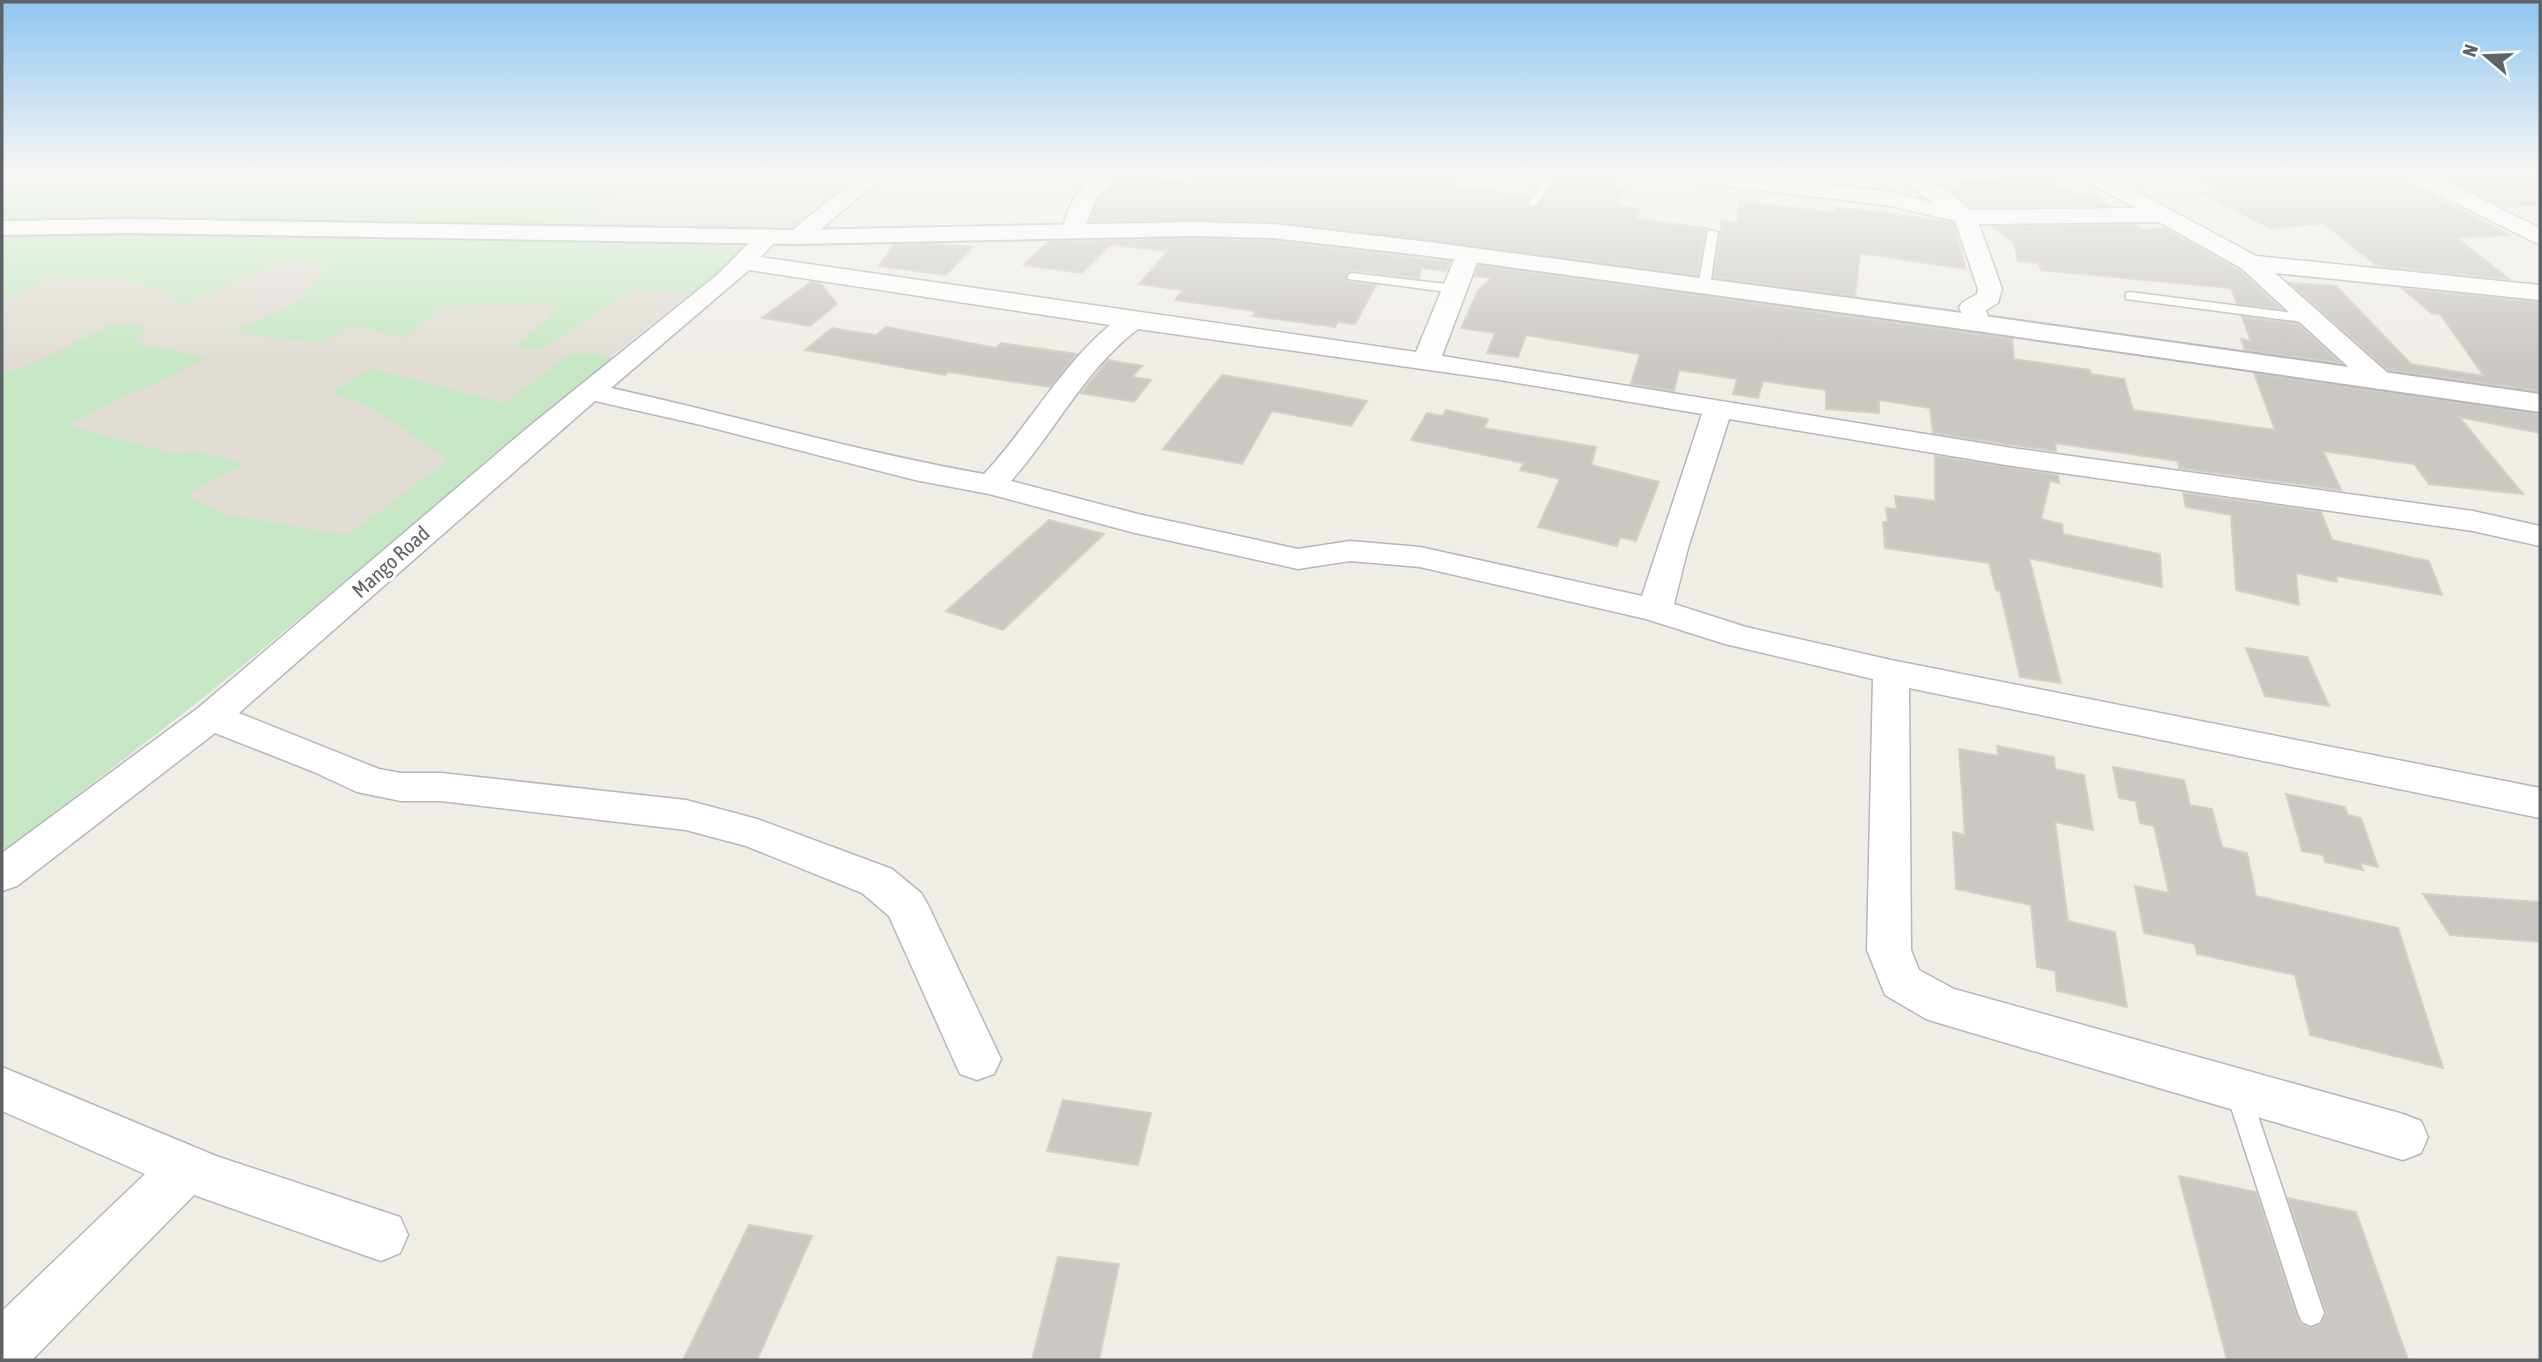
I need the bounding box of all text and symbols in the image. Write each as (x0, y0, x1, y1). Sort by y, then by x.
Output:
north arrow (2451, 21, 2521, 91)
text: N (2458, 42, 2482, 59)
street label: Mango Road (347, 520, 434, 602)

